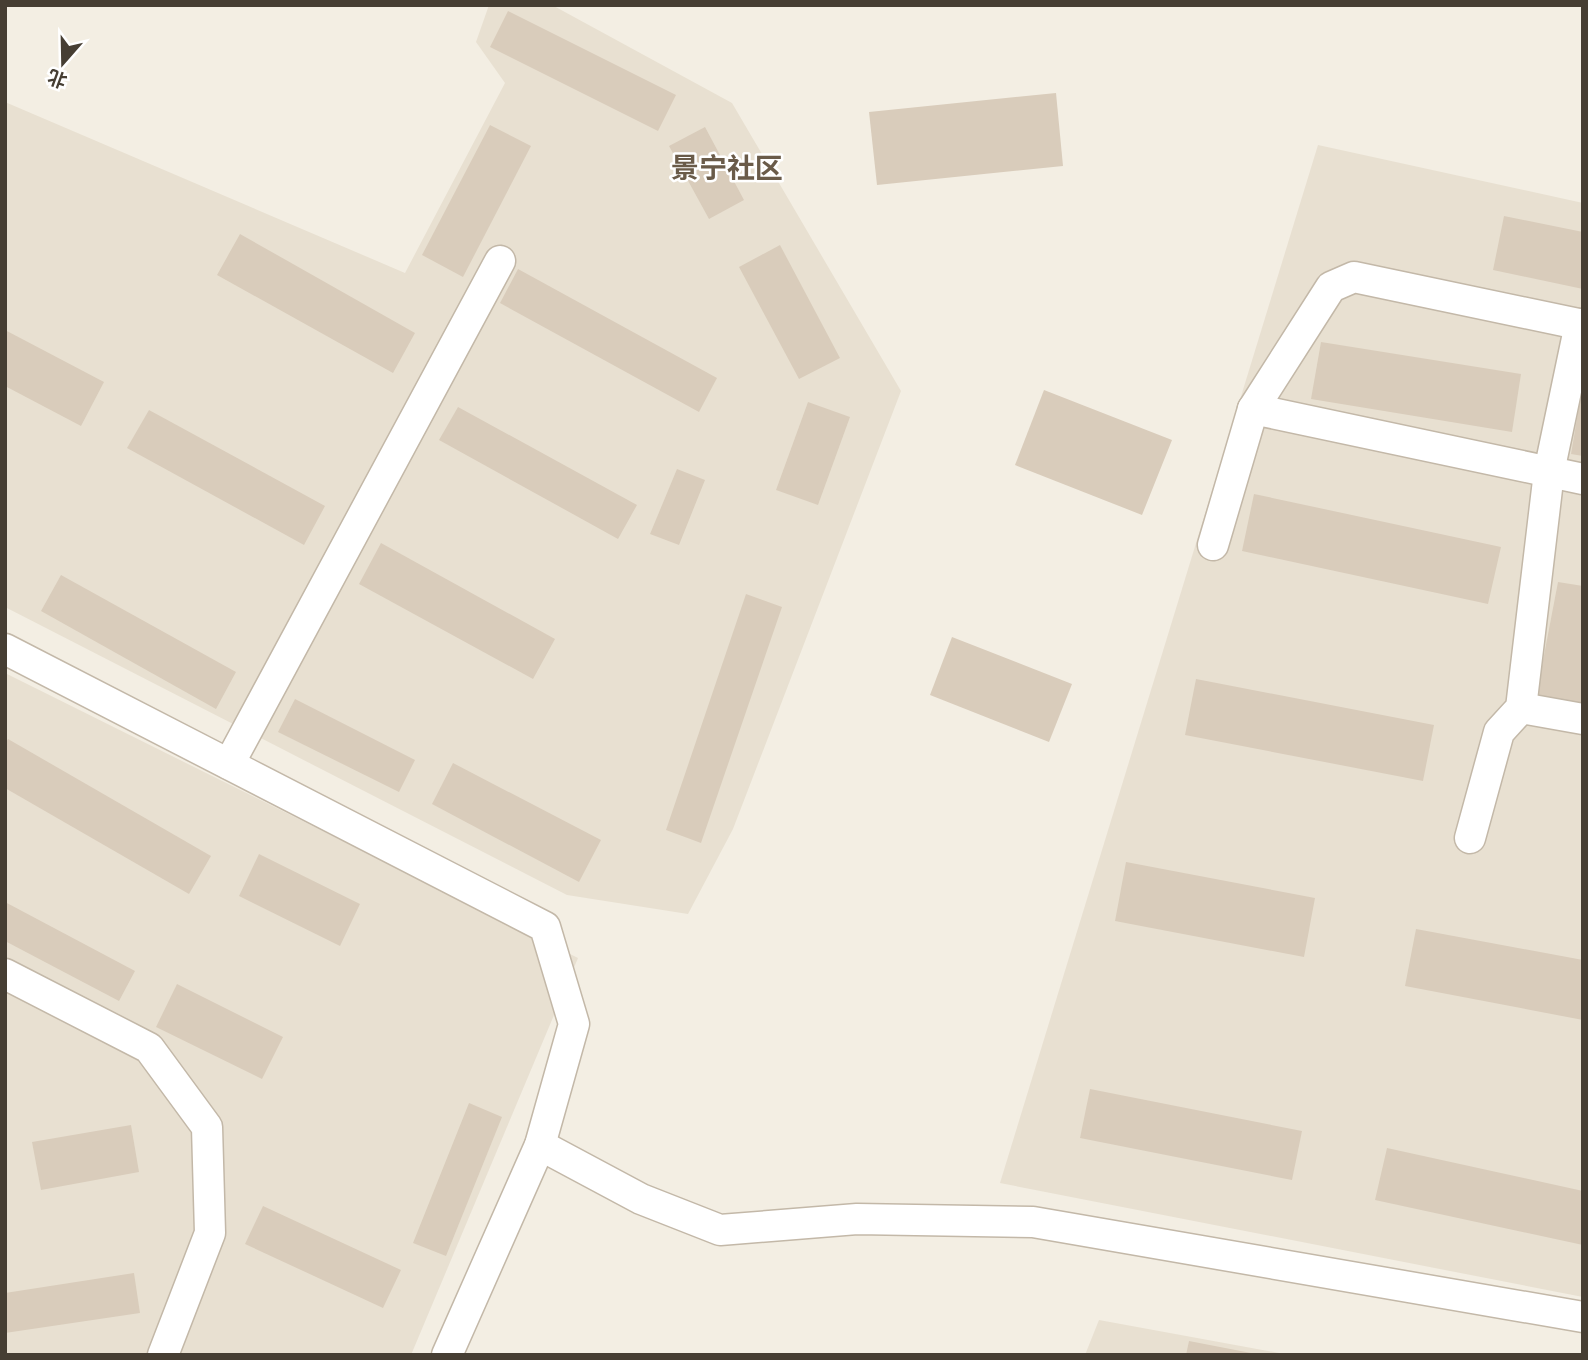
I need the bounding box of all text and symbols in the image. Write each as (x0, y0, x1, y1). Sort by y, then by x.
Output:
north arrow (28, 28, 98, 98)
text: 北 (44, 64, 70, 93)
district label: 景宁社区 (671, 151, 783, 185)

